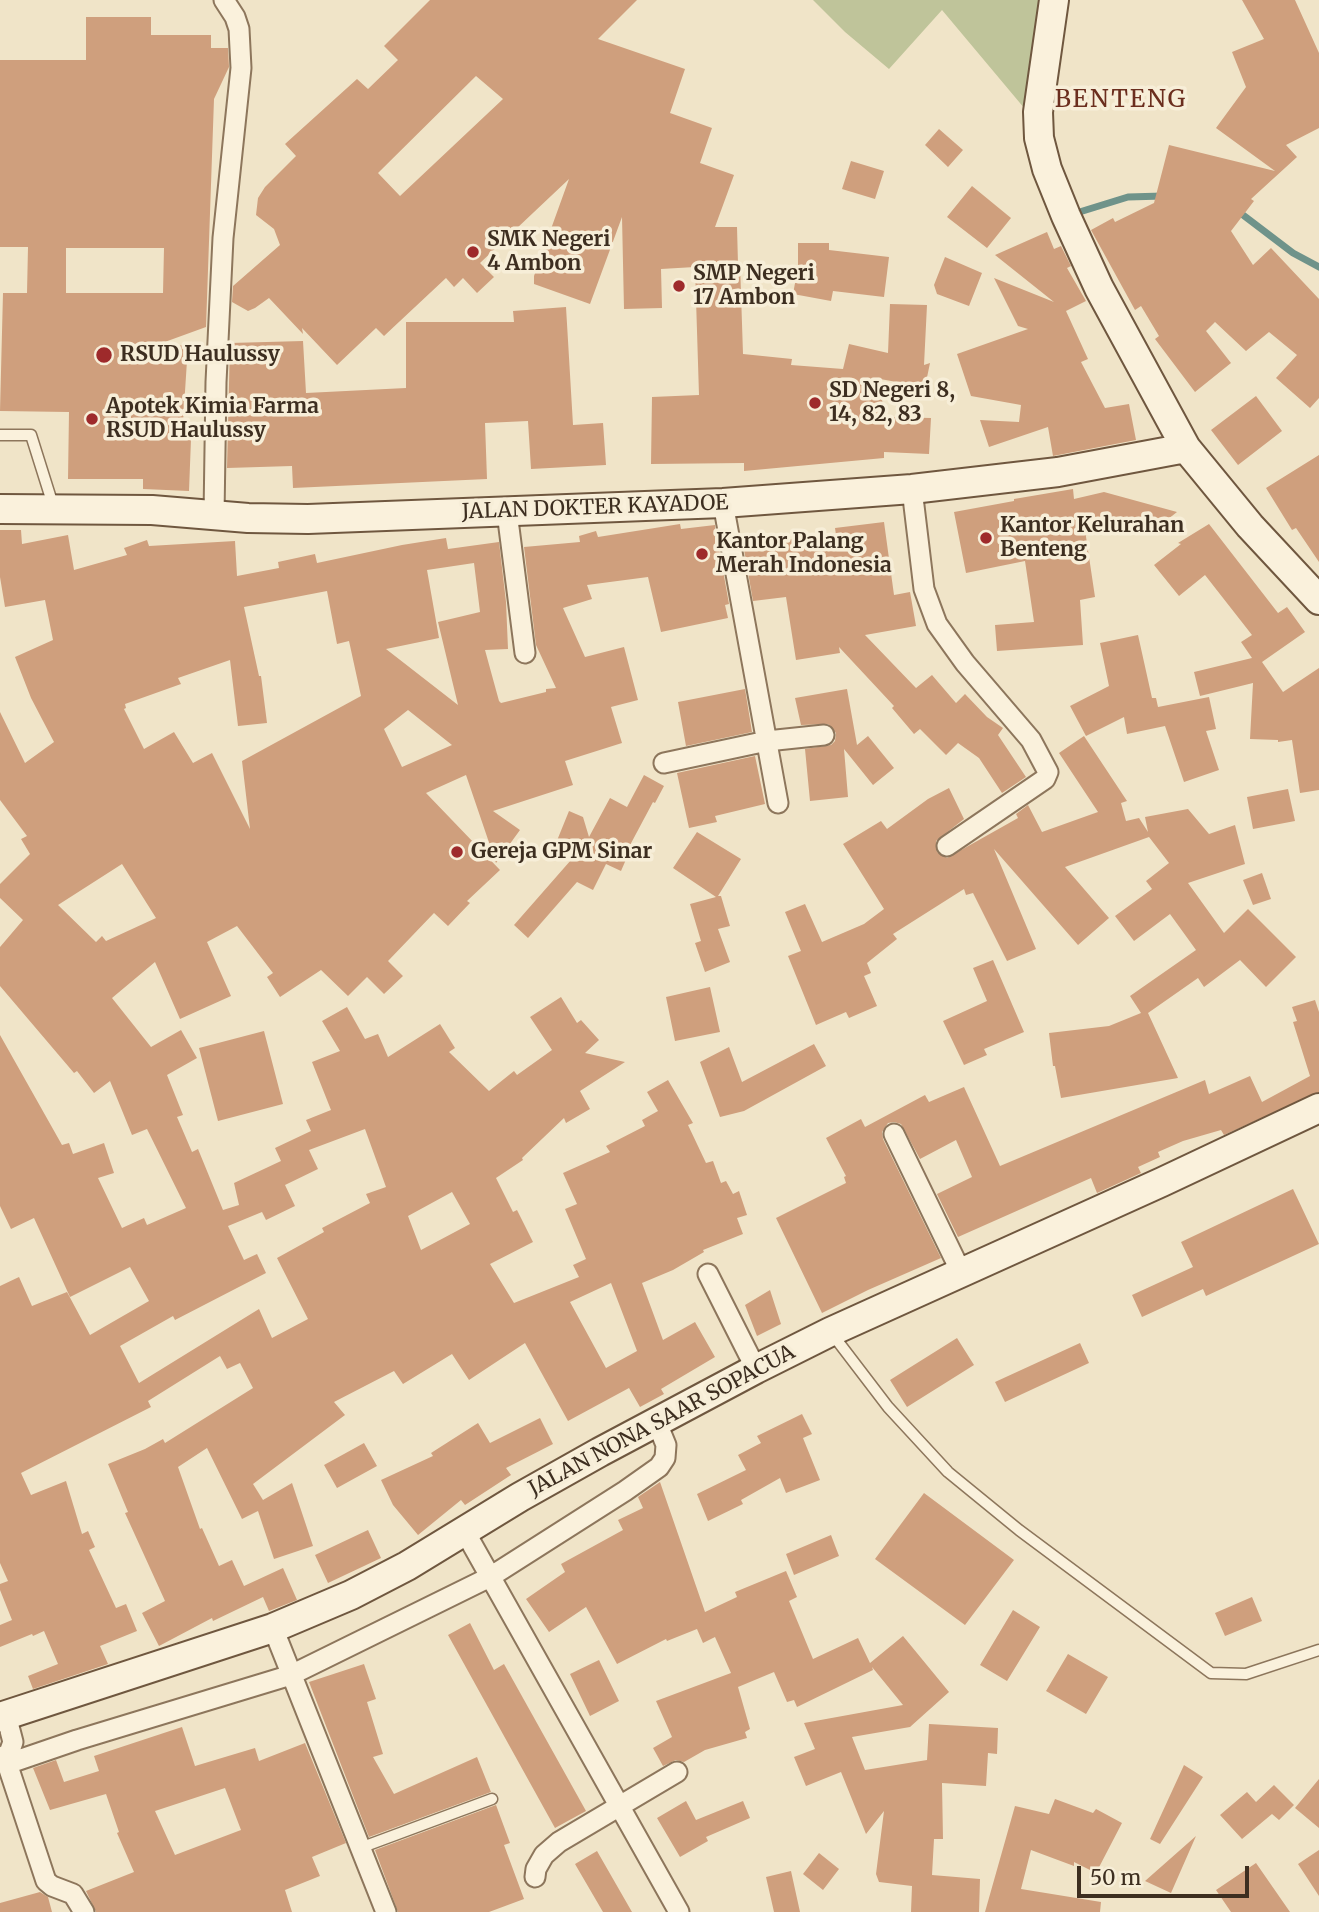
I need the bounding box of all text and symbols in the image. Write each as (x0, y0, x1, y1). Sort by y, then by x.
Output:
district label: BENTENG (1056, 86, 1186, 114)
place label: SMK Negeri 4 Ambon (487, 227, 611, 277)
marker: SMK Negeri 4 Ambon (465, 244, 481, 260)
place label: SMP Negeri 17 Ambon (693, 261, 815, 311)
marker: SMP Negeri 17 Ambon (671, 278, 687, 294)
place label: RSUD Haulussy (120, 342, 280, 368)
marker: RSUD Haulussy (94, 345, 114, 365)
place label: SD Negeri 8, 14, 82, 83 (829, 378, 955, 428)
place label: Apotek Kimia Farma RSUD Haulussy (106, 394, 319, 444)
marker: SD Negeri 8, 14, 82, 83 (807, 395, 823, 411)
marker: Apotek Kimia Farma RSUD Haulussy (84, 411, 100, 427)
street label: JALAN DOKTER KAYADOE (461, 491, 729, 525)
place label: Kantor Kelurahan Benteng (1000, 513, 1184, 563)
place label: Kantor Palang Merah Indonesia (716, 529, 892, 579)
marker: Kantor Kelurahan Benteng (978, 530, 994, 546)
marker: Kantor Palang Merah Indonesia (694, 546, 710, 562)
place label: Gereja GPM Sinar (471, 839, 652, 865)
marker: Gereja GPM Sinar (449, 844, 465, 860)
street label: JALAN NONA SAAR SOPACUA (525, 1340, 799, 1502)
scale bar (1081, 1853, 1252, 1897)
text: 50 m (1090, 1864, 1141, 1891)

